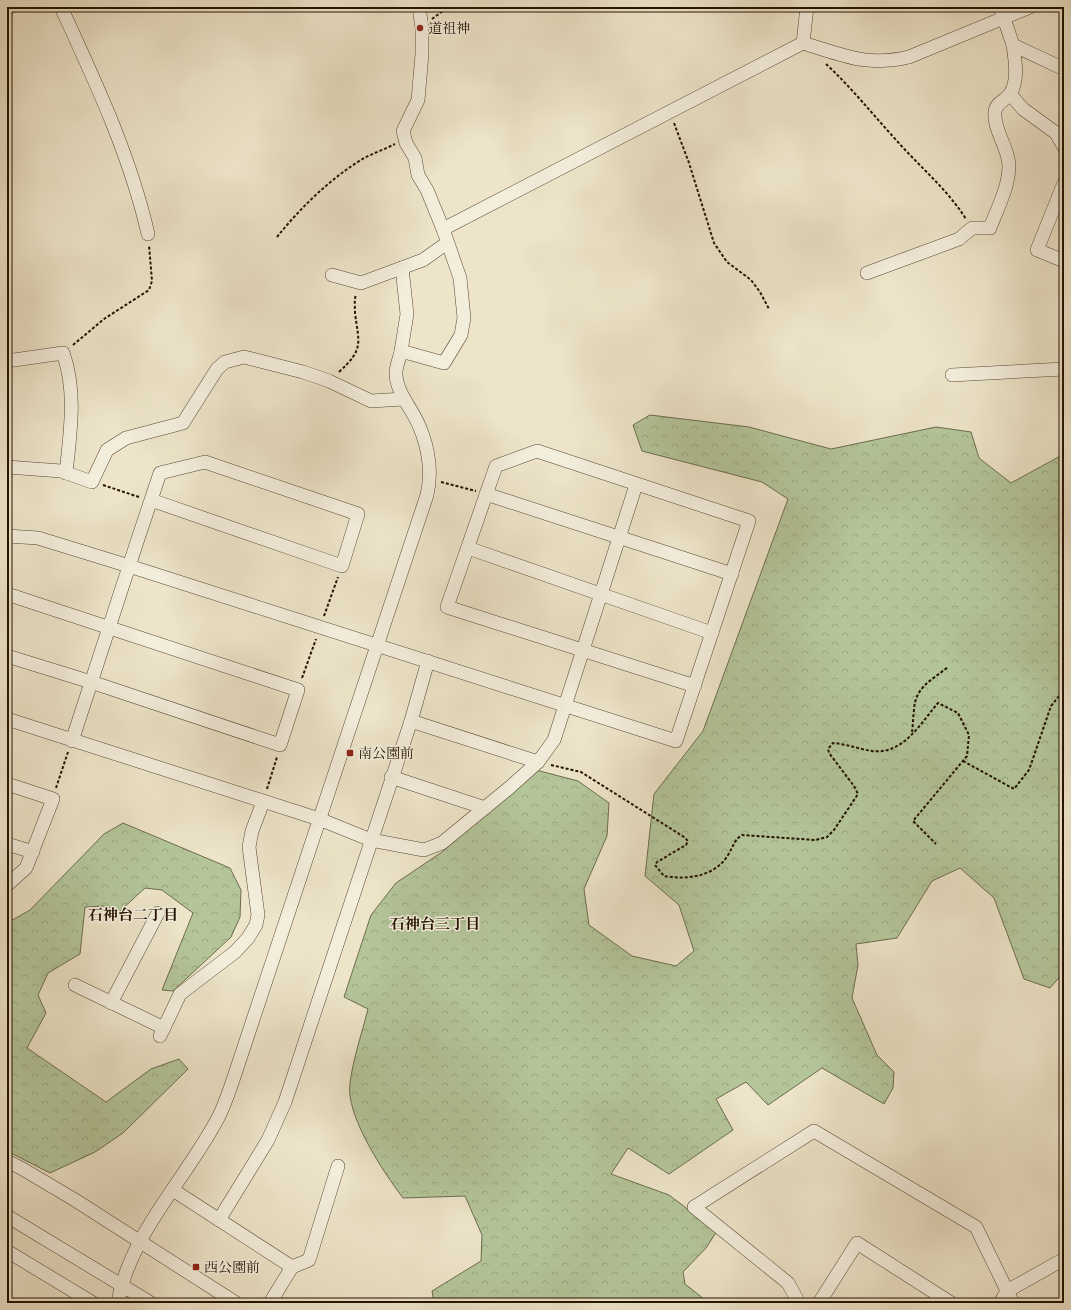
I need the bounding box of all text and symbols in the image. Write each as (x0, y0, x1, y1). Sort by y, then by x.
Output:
place label: 道祖神 (428, 20, 470, 37)
marker: 道祖神 (415, 23, 425, 33)
place label: 南公園前 (358, 745, 414, 762)
marker: 南公園前 (345, 748, 355, 758)
district label: 石神台二丁目 (88, 906, 178, 924)
district label: 石神台三丁目 (390, 915, 480, 933)
place label: 西公園前 (204, 1259, 260, 1276)
marker: 西公園前 (191, 1262, 201, 1272)

